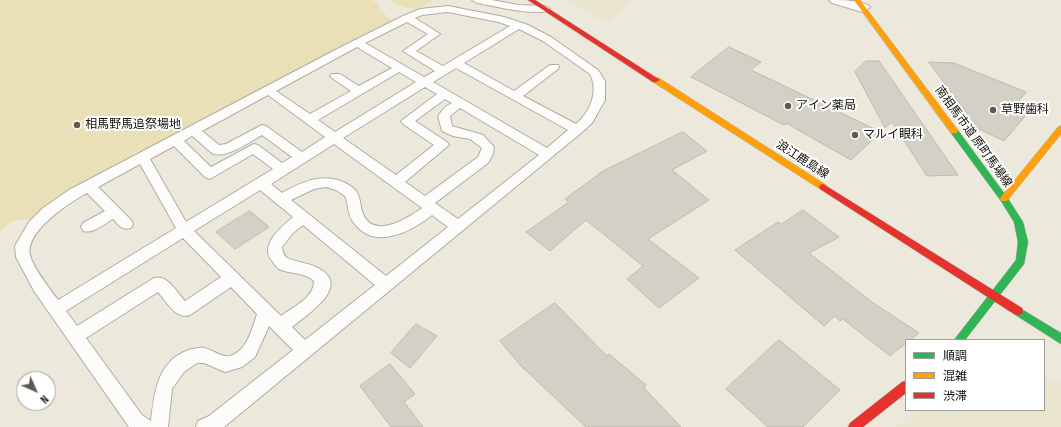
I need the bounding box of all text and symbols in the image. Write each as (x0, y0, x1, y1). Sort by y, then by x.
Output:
street label: 南相馬市道 原町馬場線 (931, 83, 1015, 191)
place label: アイン薬局 (796, 99, 856, 113)
marker: アイン薬局 (783, 101, 793, 111)
place label: 草野歯科 (1001, 103, 1049, 117)
marker: 草野歯科 (988, 105, 998, 115)
place label: 相馬野馬追祭場地 (85, 118, 181, 132)
marker: 相馬野馬追祭場地 (72, 120, 82, 130)
place label: マルイ眼科 (863, 128, 923, 142)
marker: マルイ眼科 (850, 130, 860, 140)
street label: 浪江鹿島線 (773, 138, 831, 182)
legend (905, 339, 1045, 411)
text: 順調 (943, 349, 967, 364)
text: 混雑 (943, 369, 967, 384)
north arrow (16, 371, 56, 411)
text: 渋滞 (943, 389, 967, 404)
text: N (37, 392, 51, 406)

